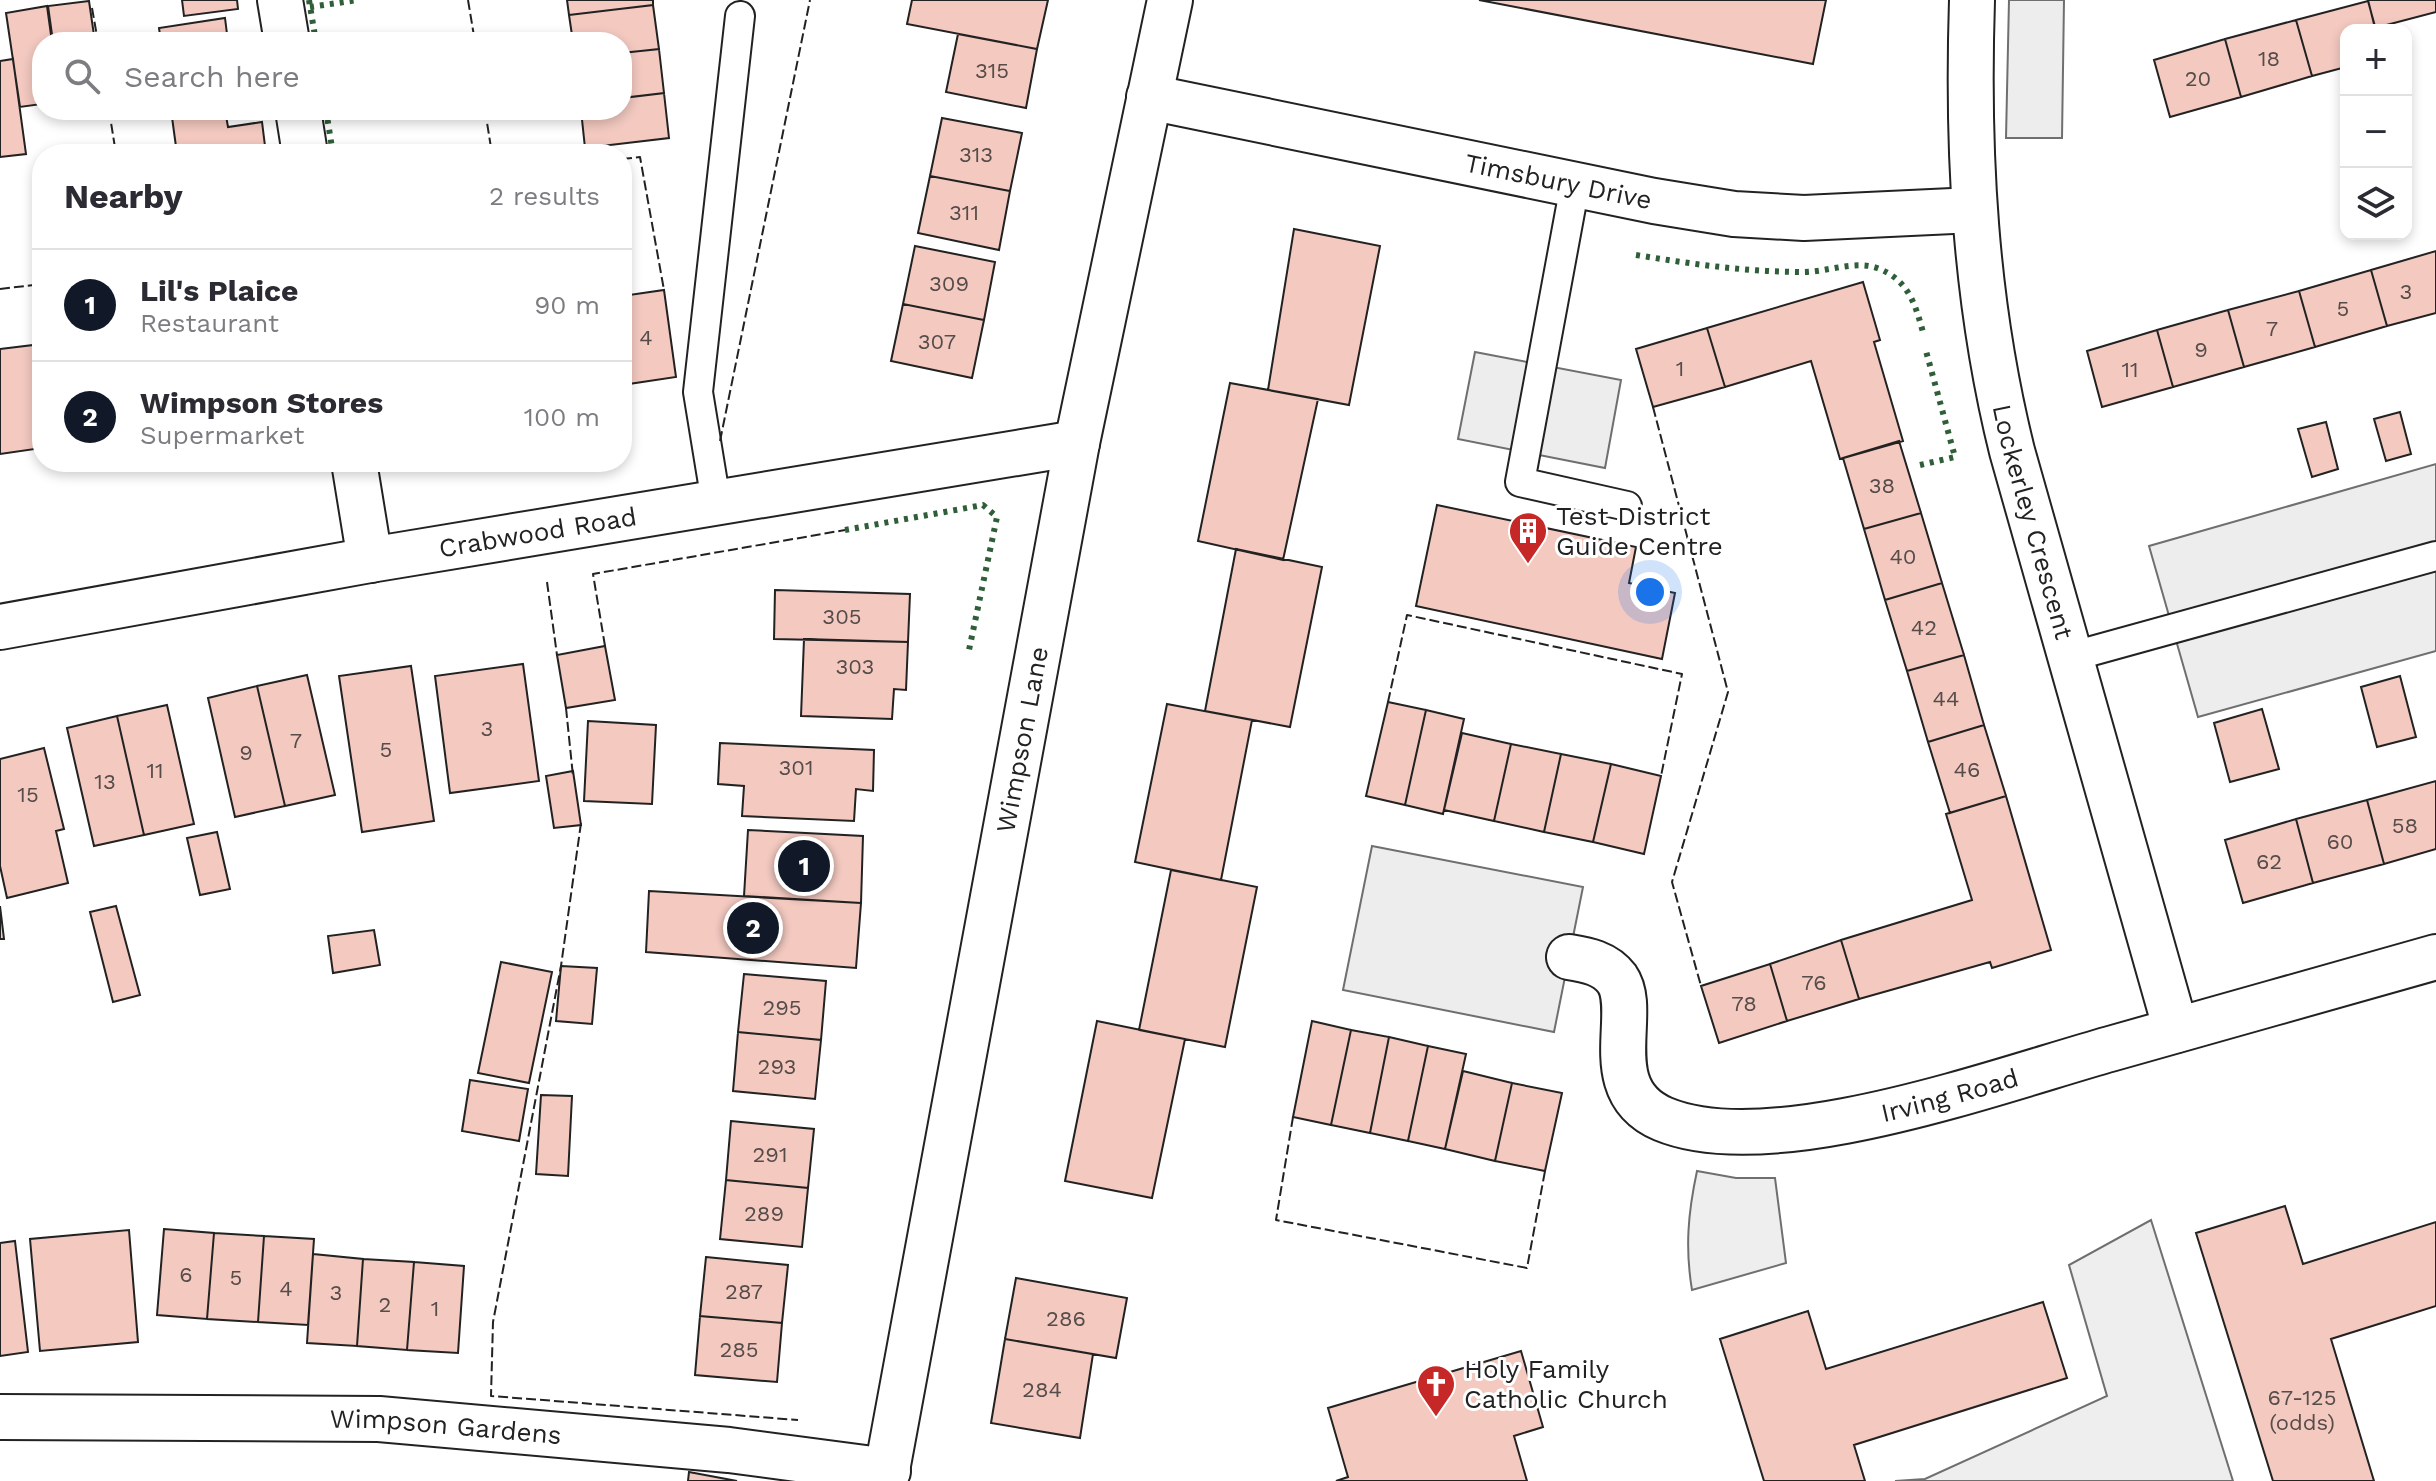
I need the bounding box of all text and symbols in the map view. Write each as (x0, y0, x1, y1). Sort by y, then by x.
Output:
map controls (2340, 24, 2412, 240)
button: + (2340, 24, 2412, 96)
search box (32, 32, 632, 120)
house number: 18 (2258, 46, 2280, 71)
icon: search (60, 54, 104, 98)
house number: 315 (975, 58, 1009, 83)
text: Search here (124, 59, 300, 94)
house number: 20 (2185, 66, 2211, 91)
button: − (2340, 96, 2412, 168)
house number: 313 (959, 142, 993, 167)
street label: Timsbury Drive (1462, 147, 1654, 215)
button: layers (2340, 168, 2412, 240)
text: Nearby (64, 176, 183, 216)
text: 2 results (489, 181, 600, 211)
house number: 311 (949, 200, 979, 225)
house number: 309 (929, 271, 969, 296)
text: Lil's Plaice (140, 273, 298, 308)
house number: 3 (2400, 279, 2412, 304)
text: 1 (84, 290, 96, 320)
text: 90 m (534, 290, 600, 320)
house number: 5 (2337, 296, 2349, 321)
text: Restaurant (140, 308, 279, 338)
house number: 7 (2266, 316, 2278, 341)
house number: 4 (639, 325, 653, 350)
house number: 307 (918, 329, 956, 354)
house number: 9 (2194, 337, 2208, 362)
house number: 1 (1676, 356, 1684, 381)
house number: 11 (2121, 357, 2139, 382)
text: Wimpson Stores (140, 385, 383, 420)
text: 2 (82, 402, 98, 432)
text: 100 m (524, 402, 600, 432)
street label: Lockerley Crescent (1987, 402, 2080, 643)
text: Supermarket (140, 420, 304, 450)
house number: 38 (1869, 473, 1895, 498)
street label: Crabwood Road (437, 501, 639, 563)
place label: Test District Guide Centre (1556, 501, 1723, 561)
building icon: Test District Guide Centre (1507, 510, 1549, 565)
house number: 40 (1889, 544, 1917, 569)
your location (1630, 572, 1670, 612)
house number: 305 (822, 604, 862, 629)
house number: 42 (1911, 615, 1937, 640)
street label: Wimpson Lane (990, 644, 1054, 835)
house number: 303 (836, 654, 874, 679)
house number: 44 (1933, 686, 1959, 711)
house number: 3 (481, 716, 493, 741)
house number: 7 (290, 728, 302, 753)
house number: 5 (380, 737, 392, 762)
house number: 9 (239, 740, 253, 765)
house number: 301 (778, 755, 814, 780)
house number: 46 (1954, 757, 1980, 782)
house number: 11 (146, 758, 164, 783)
house number: 13 (94, 769, 116, 794)
house number: 15 (17, 782, 39, 807)
house number: 58 (2392, 813, 2418, 838)
house number: 60 (2326, 829, 2354, 854)
pin: 1 (778, 836, 830, 896)
house number: 62 (2256, 849, 2282, 874)
pin: 2 (727, 898, 779, 958)
house number: 76 (1801, 970, 1827, 995)
house number: 78 (1731, 991, 1757, 1016)
house number: 295 (762, 995, 802, 1020)
house number: 293 (758, 1054, 796, 1079)
street label: Irving Road (1878, 1062, 2022, 1128)
house number: 291 (753, 1142, 787, 1167)
house number: 289 (744, 1201, 784, 1226)
house number: 6 (179, 1262, 193, 1287)
house number: 5 (230, 1265, 242, 1290)
house number: 4 (279, 1276, 293, 1301)
house number: 287 (725, 1279, 763, 1304)
house number: 3 (330, 1280, 342, 1305)
house number: 2 (379, 1292, 391, 1317)
house number: 1 (431, 1296, 439, 1321)
house number: 286 (1046, 1306, 1086, 1331)
house number: 285 (719, 1337, 759, 1362)
place label: Holy Family Catholic Church (1464, 1354, 1668, 1414)
church icon: Holy Family Catholic Church (1415, 1363, 1457, 1418)
house number: 284 (1022, 1377, 1062, 1402)
house number: 67-125 (odds) (2268, 1385, 2336, 1435)
street label: Wimpson Gardens (330, 1404, 563, 1450)

